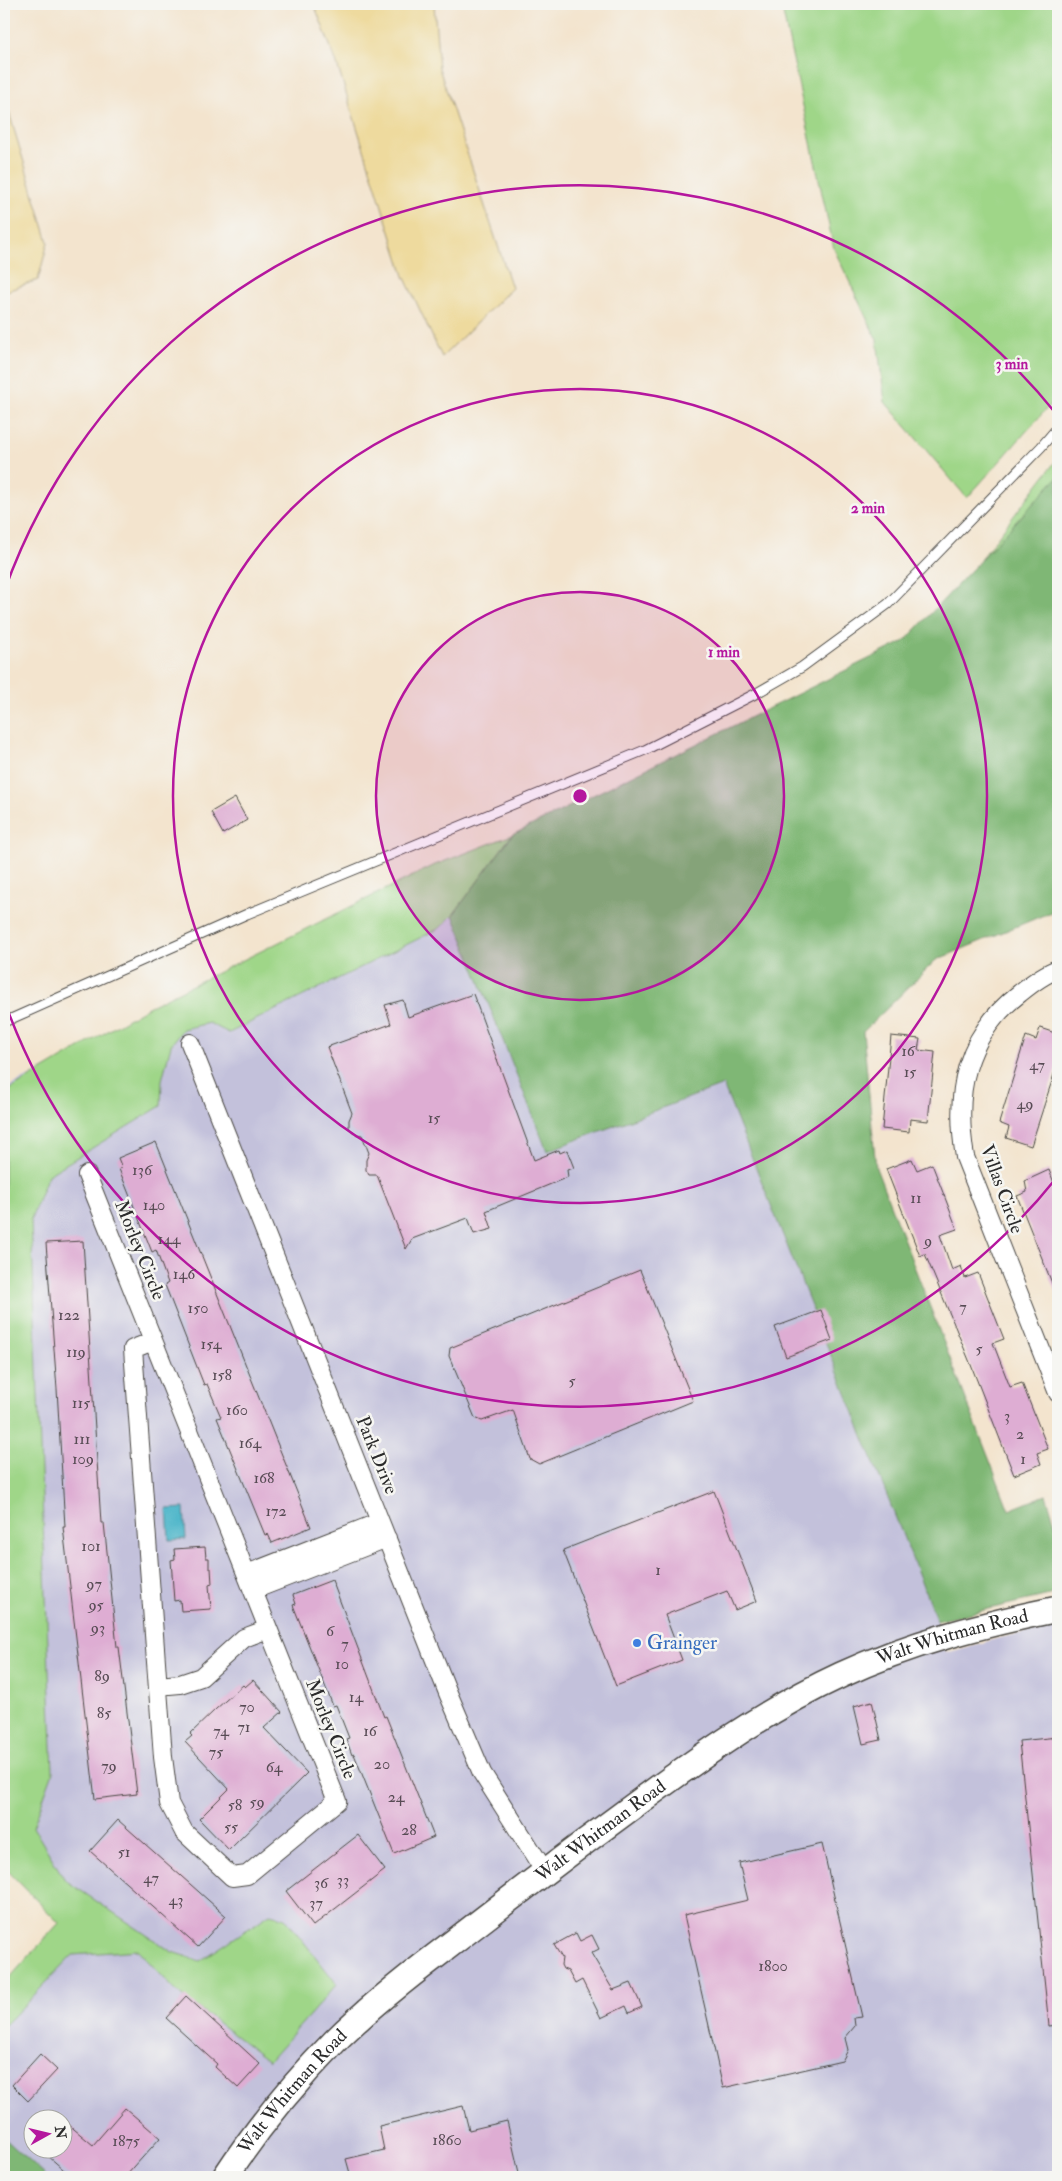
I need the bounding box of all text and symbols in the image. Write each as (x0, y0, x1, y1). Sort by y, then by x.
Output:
text: 3 min (996, 355, 1028, 374)
text: 2 min (851, 499, 885, 518)
text: 1 min (708, 643, 740, 662)
centre of rings (571, 787, 589, 805)
house number: 16 (901, 1041, 916, 1061)
house number: 47 (1029, 1055, 1045, 1075)
house number: 15 (904, 1062, 916, 1082)
house number: 49 (1017, 1094, 1033, 1114)
house number: 15 (428, 1108, 440, 1128)
street label: Villas Circle (975, 1141, 1029, 1237)
house number: 136 (132, 1160, 153, 1180)
house number: 11 (910, 1188, 922, 1208)
house number: 140 (143, 1195, 165, 1215)
street label: Morley Circle (109, 1197, 171, 1303)
house number: 144 (158, 1229, 182, 1249)
house number: 9 (923, 1231, 932, 1251)
house number: 146 (173, 1264, 196, 1284)
house number: 7 (959, 1297, 967, 1317)
house number: 150 (188, 1298, 208, 1318)
house number: 122 (58, 1305, 80, 1325)
house number: 154 (201, 1334, 223, 1354)
house number: 5 (975, 1339, 983, 1359)
house number: 119 (66, 1342, 86, 1362)
house number: 158 (212, 1365, 233, 1385)
house number: 5 (568, 1371, 576, 1391)
house number: 115 (72, 1393, 90, 1413)
house number: 160 (226, 1400, 248, 1420)
house number: 3 (1004, 1406, 1010, 1426)
street label: Park Drive (350, 1412, 404, 1498)
house number: 2 (1016, 1424, 1024, 1444)
house number: 111 (73, 1429, 91, 1449)
house number: 164 (239, 1433, 263, 1453)
house number: 109 (72, 1449, 94, 1469)
house number: 1 (1020, 1449, 1026, 1469)
house number: 168 (253, 1468, 275, 1488)
house number: 172 (265, 1501, 287, 1521)
house number: 101 (81, 1536, 101, 1556)
house number: 1 (655, 1560, 661, 1580)
house number: 97 (85, 1574, 102, 1594)
house number: 95 (87, 1595, 104, 1615)
street label: Walt Whitman Road (872, 1604, 1031, 1671)
house number: 93 (90, 1618, 105, 1638)
house number: 6 (326, 1621, 335, 1641)
place label: Grainger (647, 1631, 717, 1655)
house number: 7 (341, 1634, 349, 1654)
marker: Grainger (631, 1637, 643, 1649)
house number: 10 (335, 1654, 349, 1674)
house number: 89 (94, 1666, 110, 1686)
street label: Morley Circle (300, 1676, 362, 1782)
house number: 14 (349, 1687, 365, 1707)
house number: 70 (239, 1697, 255, 1717)
house number: 85 (97, 1703, 111, 1723)
house number: 71 (237, 1717, 251, 1737)
house number: 74 (213, 1721, 230, 1741)
house number: 16 (363, 1721, 378, 1741)
house number: 75 (209, 1742, 223, 1762)
house number: 20 (374, 1754, 390, 1774)
house number: 79 (101, 1756, 117, 1776)
house number: 64 (266, 1757, 284, 1777)
street label: Walt Whitman Road (529, 1774, 671, 1888)
house number: 24 (388, 1787, 406, 1807)
house number: 59 (249, 1792, 265, 1812)
house number: 58 (228, 1795, 243, 1815)
house number: 55 (224, 1817, 238, 1837)
house number: 28 (401, 1820, 417, 1840)
house number: 51 (118, 1842, 130, 1862)
house number: 47 (143, 1868, 159, 1888)
house number: 33 (337, 1870, 349, 1890)
house number: 36 (314, 1873, 329, 1893)
house number: 43 (169, 1890, 183, 1910)
house number: 37 (309, 1893, 323, 1913)
house number: 1800 (758, 1956, 788, 1976)
street label: Walt Whitman Road (232, 2023, 353, 2160)
north arrow (22, 2108, 72, 2158)
text: N (51, 2124, 70, 2140)
house number: 1860 (432, 2130, 462, 2150)
house number: 1875 (112, 2131, 140, 2151)

